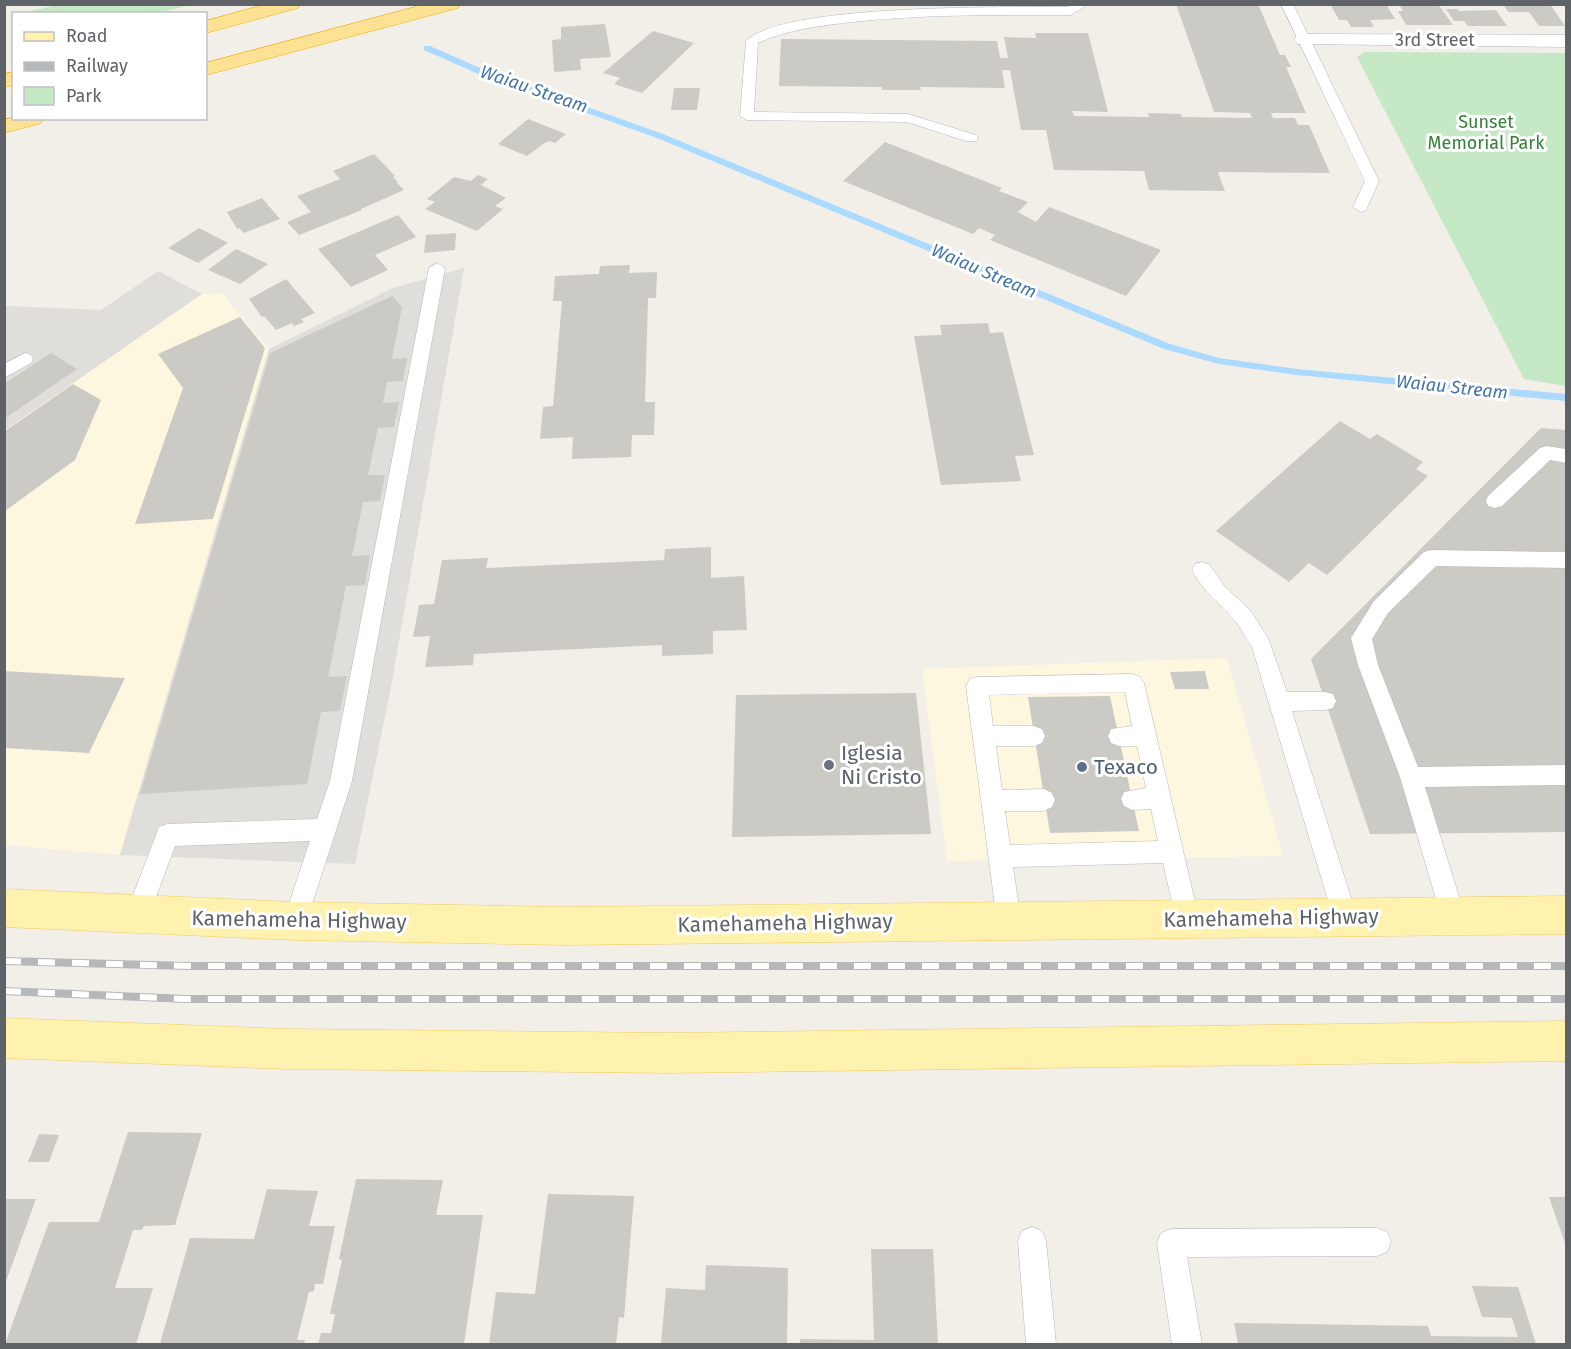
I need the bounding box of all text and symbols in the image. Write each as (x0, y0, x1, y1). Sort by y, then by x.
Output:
legend (12, 12, 207, 120)
text: Road (66, 25, 108, 47)
street label: 3rd Street (1395, 29, 1475, 51)
text: Railway (66, 55, 128, 77)
water label: Waiau Stream (477, 60, 591, 118)
text: Park (66, 85, 102, 107)
park label: Sunset Memorial Park (1428, 111, 1545, 154)
water label: Waiau Stream (928, 239, 1040, 303)
water label: Waiau Stream (1395, 370, 1509, 404)
place label: Iglesia Ni Cristo (841, 740, 922, 790)
place label: Texaco (1094, 754, 1158, 780)
marker: Iglesia Ni Cristo (822, 758, 836, 772)
marker: Texaco (1075, 760, 1089, 774)
street label: Kamehameha Highway (1163, 903, 1379, 933)
street label: Kamehameha Highway (191, 905, 407, 935)
street label: Kamehameha Highway (677, 908, 893, 938)

